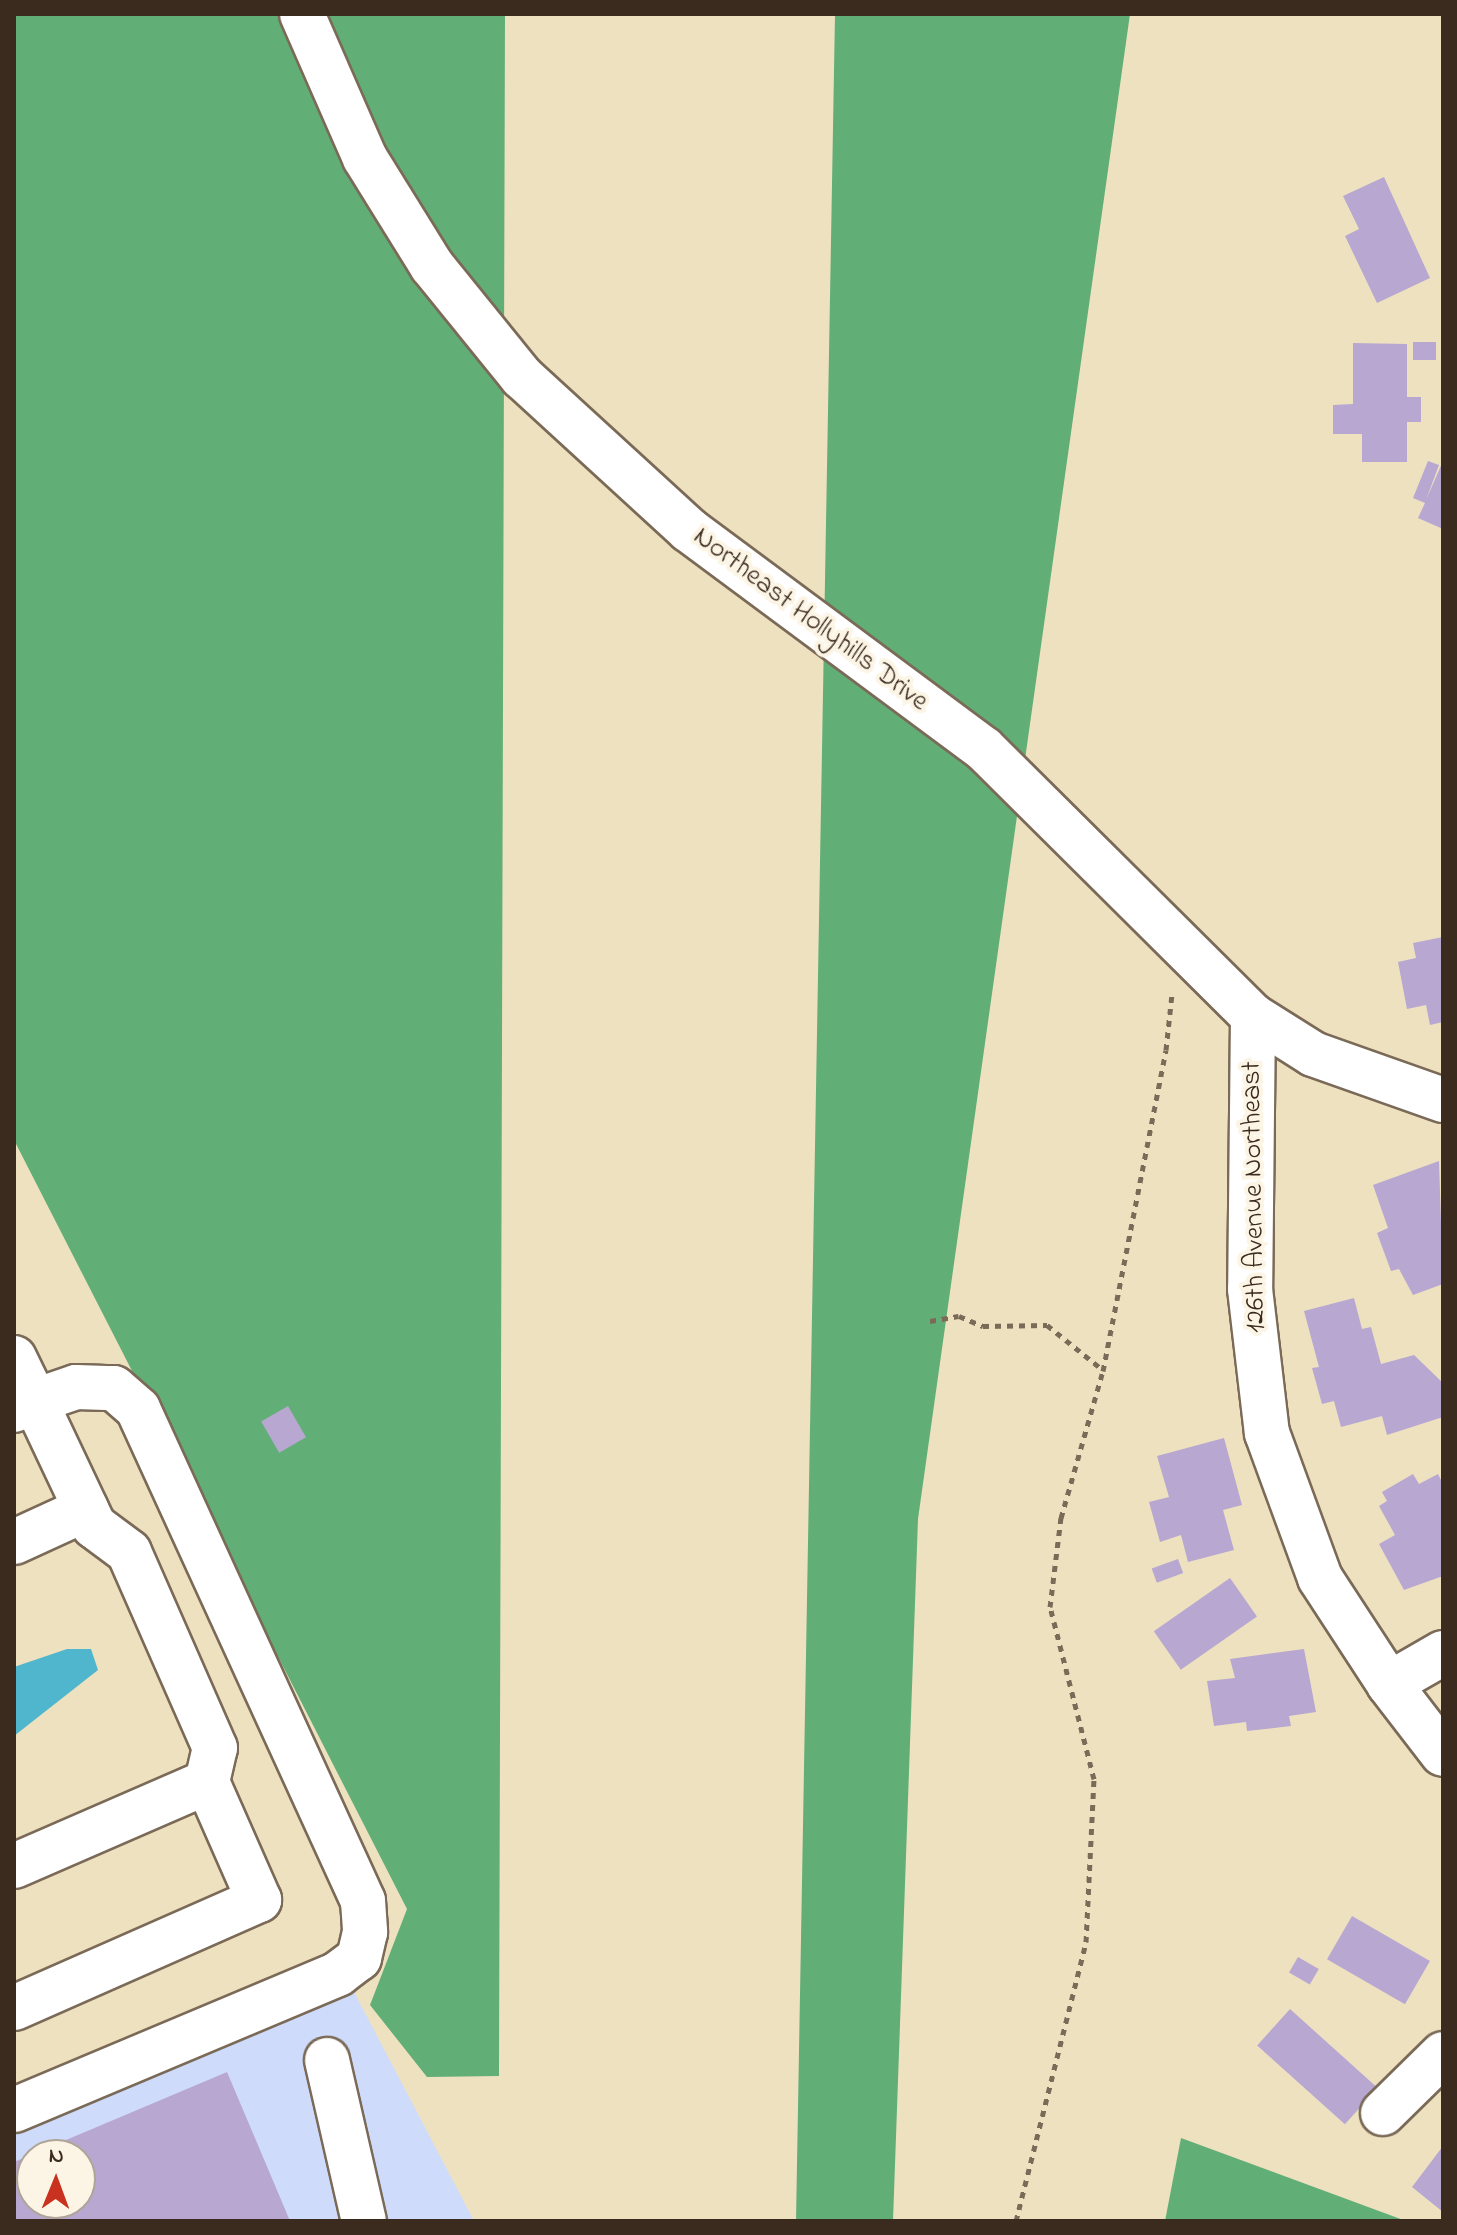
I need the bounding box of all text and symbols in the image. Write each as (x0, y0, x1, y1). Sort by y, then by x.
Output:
street label: Northeast Hollyhills Drive (686, 521, 934, 719)
street label: 126th Avenue Northeast (1236, 1061, 1274, 1333)
north arrow (16, 2139, 96, 2219)
text: N (49, 2141, 64, 2173)

